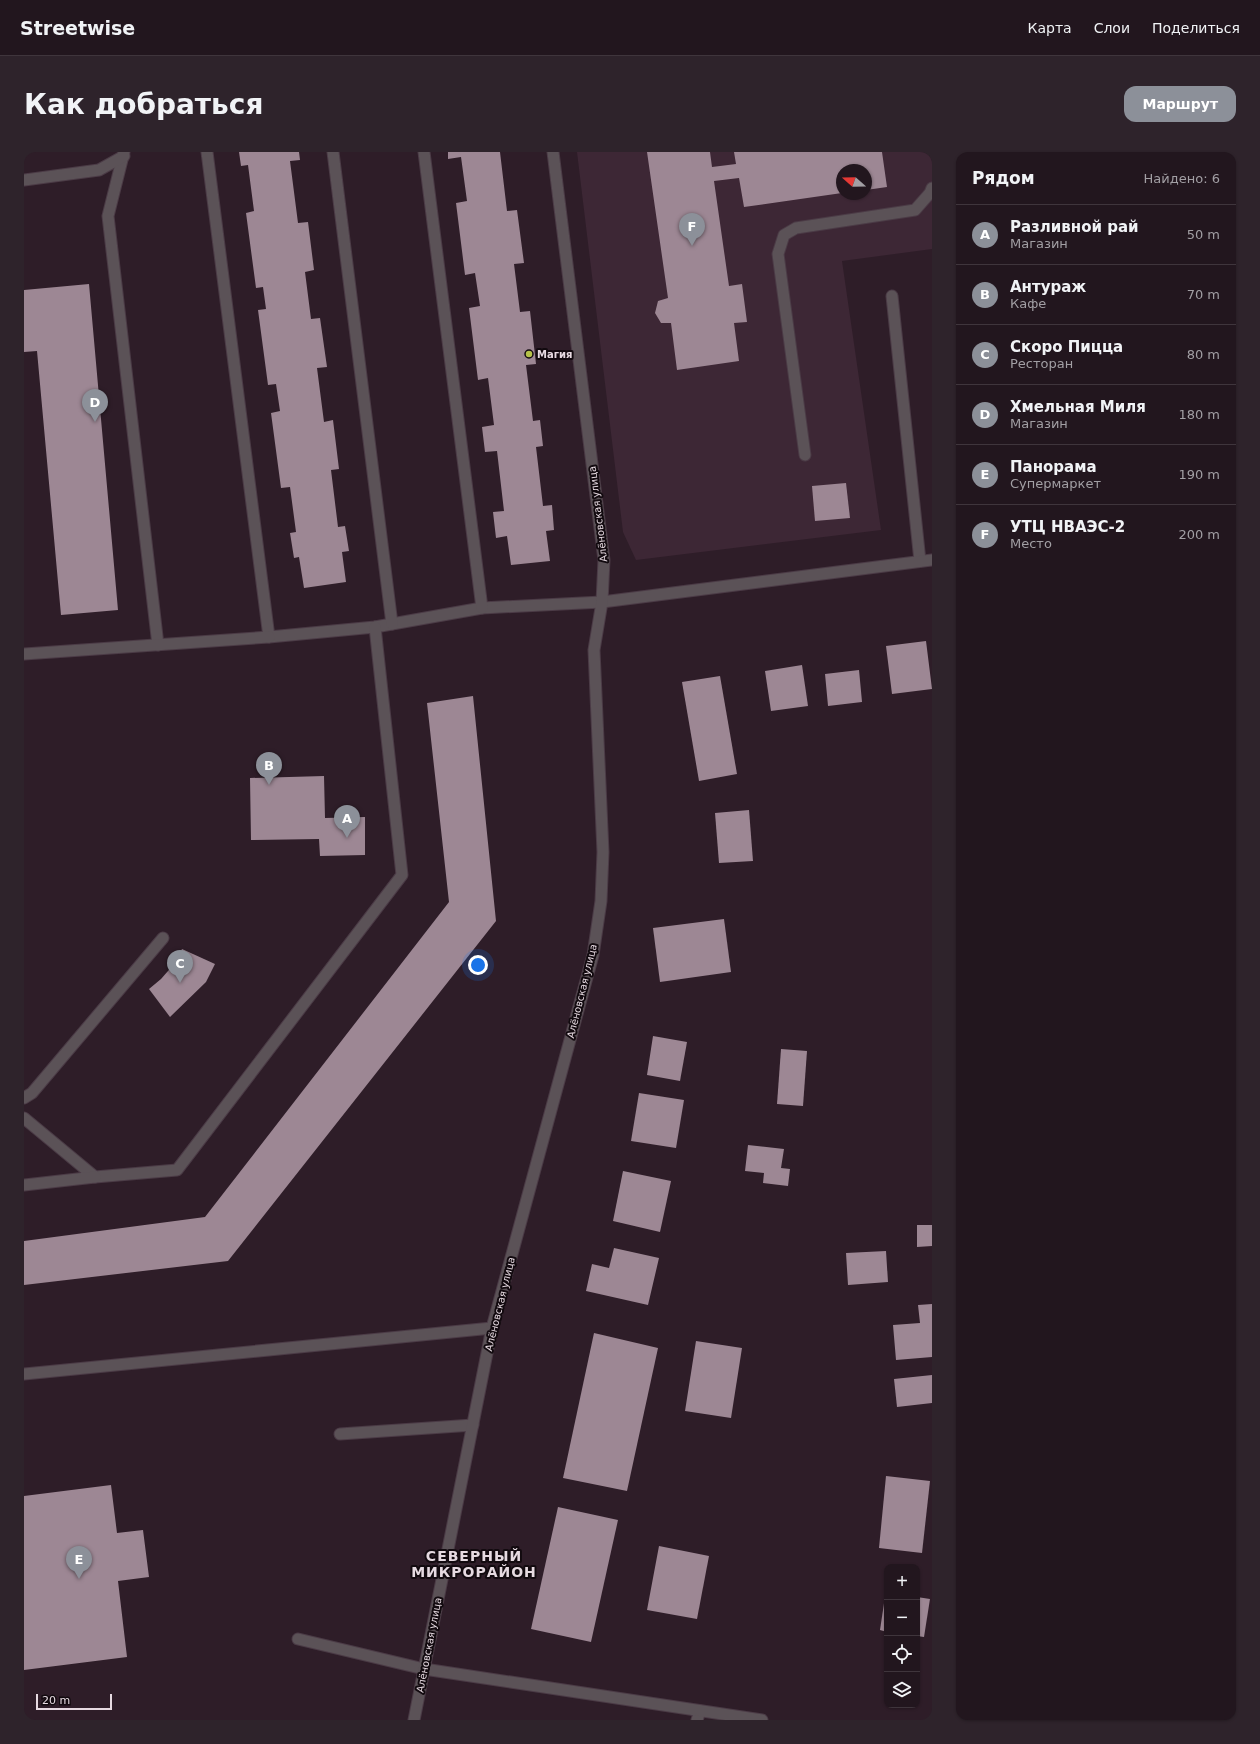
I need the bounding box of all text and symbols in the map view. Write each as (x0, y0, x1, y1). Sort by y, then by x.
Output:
text: Streetwise (20, 17, 135, 39)
text: Карта (1028, 20, 1072, 36)
text: Слои (1094, 20, 1130, 36)
text: Поделиться (1152, 20, 1240, 36)
button: Маршрут (1124, 86, 1236, 122)
text: Как добраться (24, 88, 263, 121)
north arrow (836, 164, 872, 200)
text: Рядом (972, 168, 1035, 188)
text: Найдено: 6 (1144, 171, 1220, 186)
pin: F (679, 213, 705, 246)
text: Разливной рай (1010, 218, 1139, 236)
text: A (980, 227, 990, 242)
text: 50 m (1187, 227, 1220, 242)
text: Магазин (1010, 236, 1068, 251)
text: Антураж (1010, 278, 1086, 296)
text: B (980, 287, 990, 302)
text: 70 m (1187, 287, 1220, 302)
text: Кафе (1010, 296, 1046, 311)
text: Скоро Пицца (1010, 338, 1123, 356)
text: C (980, 347, 990, 362)
text: 80 m (1187, 347, 1220, 362)
marker: Магия (524, 349, 534, 359)
place label: Магия (537, 349, 572, 360)
text: Ресторан (1010, 356, 1073, 371)
pin: D (82, 389, 108, 422)
text: Хмельная Миля (1010, 398, 1146, 416)
text: D (980, 407, 990, 422)
text: 180 m (1178, 407, 1220, 422)
text: Магазин (1010, 416, 1068, 431)
text: Панорама (1010, 458, 1097, 476)
street label: Алёновская улица (587, 465, 609, 563)
text: E (981, 467, 989, 482)
text: 190 m (1178, 467, 1220, 482)
text: Супермаркет (1010, 476, 1101, 491)
text: УТЦ НВАЭС-2 (1010, 518, 1125, 536)
text: F (981, 527, 989, 542)
text: 200 m (1178, 527, 1220, 542)
text: Место (1010, 536, 1052, 551)
pin: B (256, 752, 282, 785)
pin: A (334, 805, 360, 838)
street label: Алёновская улица (565, 943, 599, 1039)
pin: C (167, 950, 193, 983)
your location (468, 955, 488, 975)
street label: Алёновская улица (483, 1256, 517, 1352)
pin: E (66, 1546, 92, 1579)
district label: СЕВЕРНЫЙ МИКРОРАЙОН (411, 1548, 537, 1580)
map controls (884, 1564, 920, 1708)
button: + (884, 1564, 920, 1600)
street label: Алёновская улица (414, 1597, 444, 1693)
button: − (884, 1600, 920, 1636)
button: locate (884, 1636, 920, 1672)
button: layers (884, 1672, 920, 1708)
scale bar (36, 1692, 112, 1711)
text: 20 m (42, 1694, 70, 1707)

